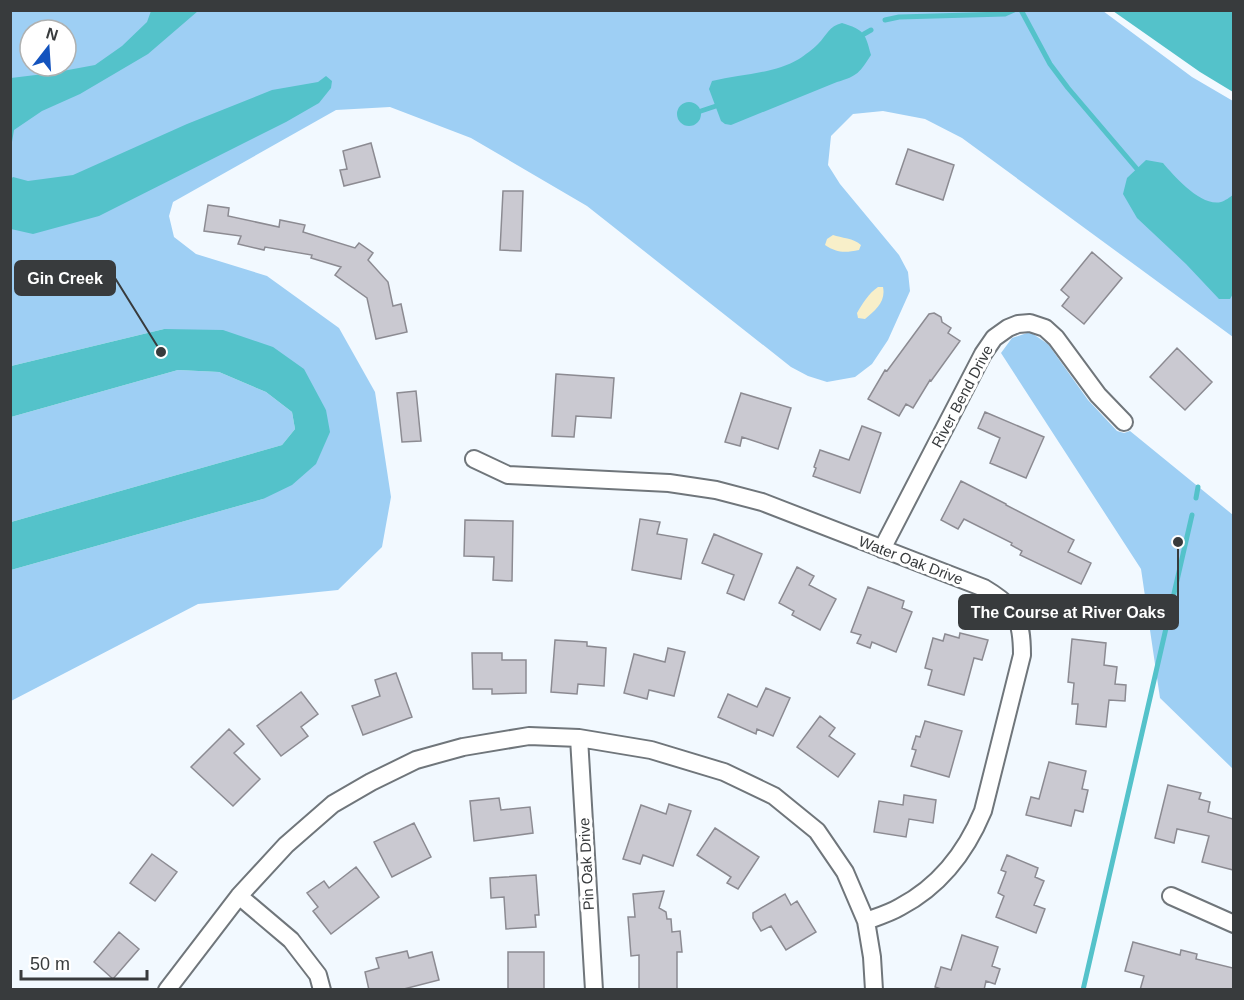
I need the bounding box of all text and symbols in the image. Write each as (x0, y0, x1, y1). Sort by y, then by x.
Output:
north arrow (18, 18, 78, 78)
text: N (44, 24, 60, 44)
callout: Gin Creek (15, 261, 115, 295)
text: Gin Creek (27, 270, 103, 287)
street label: River Bend Drive (928, 342, 996, 450)
street label: Water Oak Drive (856, 532, 966, 588)
callout: The Course at River Oaks (959, 595, 1178, 629)
text: The Course at River Oaks (971, 604, 1165, 621)
street label: Pin Oak Drive (575, 817, 597, 911)
scale bar (21, 943, 147, 981)
text: 50 m (30, 954, 70, 974)

